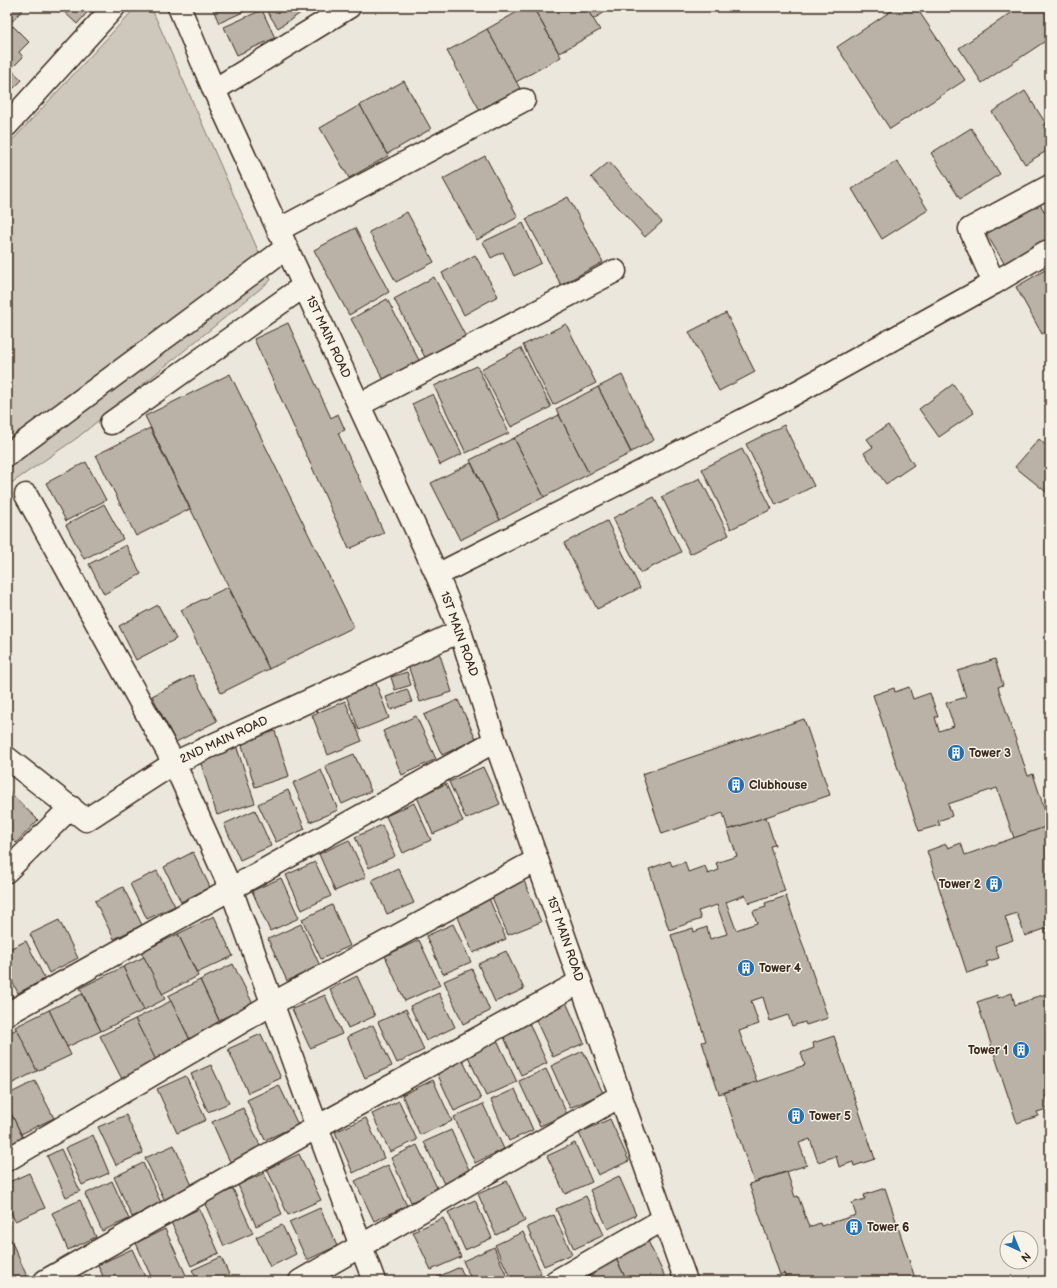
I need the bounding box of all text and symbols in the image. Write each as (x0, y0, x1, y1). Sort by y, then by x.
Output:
street label: 1ST MAIN ROAD (302, 293, 354, 381)
street label: 1ST MAIN ROAD (437, 590, 481, 679)
street label: 2ND MAIN ROAD (178, 713, 271, 767)
building icon: Tower 3 (946, 743, 966, 763)
place label: Tower 3 (969, 746, 1011, 761)
building icon: Clubhouse (726, 775, 746, 795)
place label: Clubhouse (749, 778, 807, 793)
building icon: Tower 2 (984, 874, 1004, 894)
place label: Tower 2 (939, 877, 982, 892)
street label: 1ST MAIN ROAD (543, 894, 587, 984)
building icon: Tower 4 (736, 958, 756, 978)
place label: Tower 4 (759, 961, 801, 976)
building icon: Tower 1 (1011, 1040, 1031, 1060)
place label: Tower 1 (968, 1043, 1008, 1058)
building icon: Tower 5 (786, 1106, 806, 1126)
place label: Tower 5 (809, 1109, 851, 1124)
building icon: Tower 6 (844, 1217, 864, 1237)
place label: Tower 6 (867, 1220, 909, 1235)
north arrow (999, 1230, 1039, 1270)
text: N (1018, 1249, 1033, 1264)

